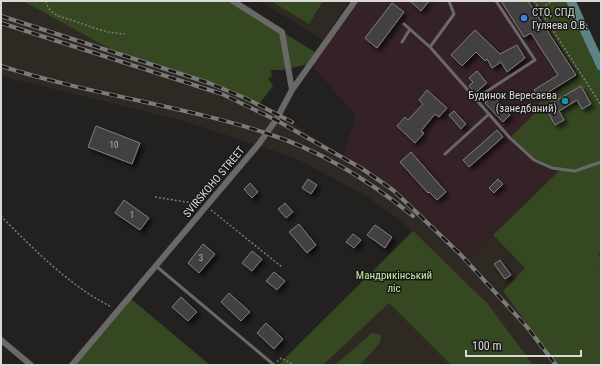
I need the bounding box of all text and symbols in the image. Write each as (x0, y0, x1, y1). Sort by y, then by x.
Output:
place label: СТО, СПД Гуляева О.В. (532, 6, 588, 32)
marker: СТО, СПД Гуляева О.В. (519, 13, 529, 23)
place label: Будинок Вересаєва (занедбаний) (468, 89, 557, 115)
marker: Будинок Вересаєва (занедбаний) (560, 96, 570, 106)
house number: 10 (110, 140, 118, 150)
street label: SVIRSKOHO STREET (181, 144, 248, 220)
house number: 1 (130, 210, 134, 220)
house number: 3 (199, 253, 203, 263)
park label: Мандрикінський ліс (356, 269, 432, 295)
scale bar (466, 332, 581, 358)
text: 100 m (472, 339, 502, 353)

